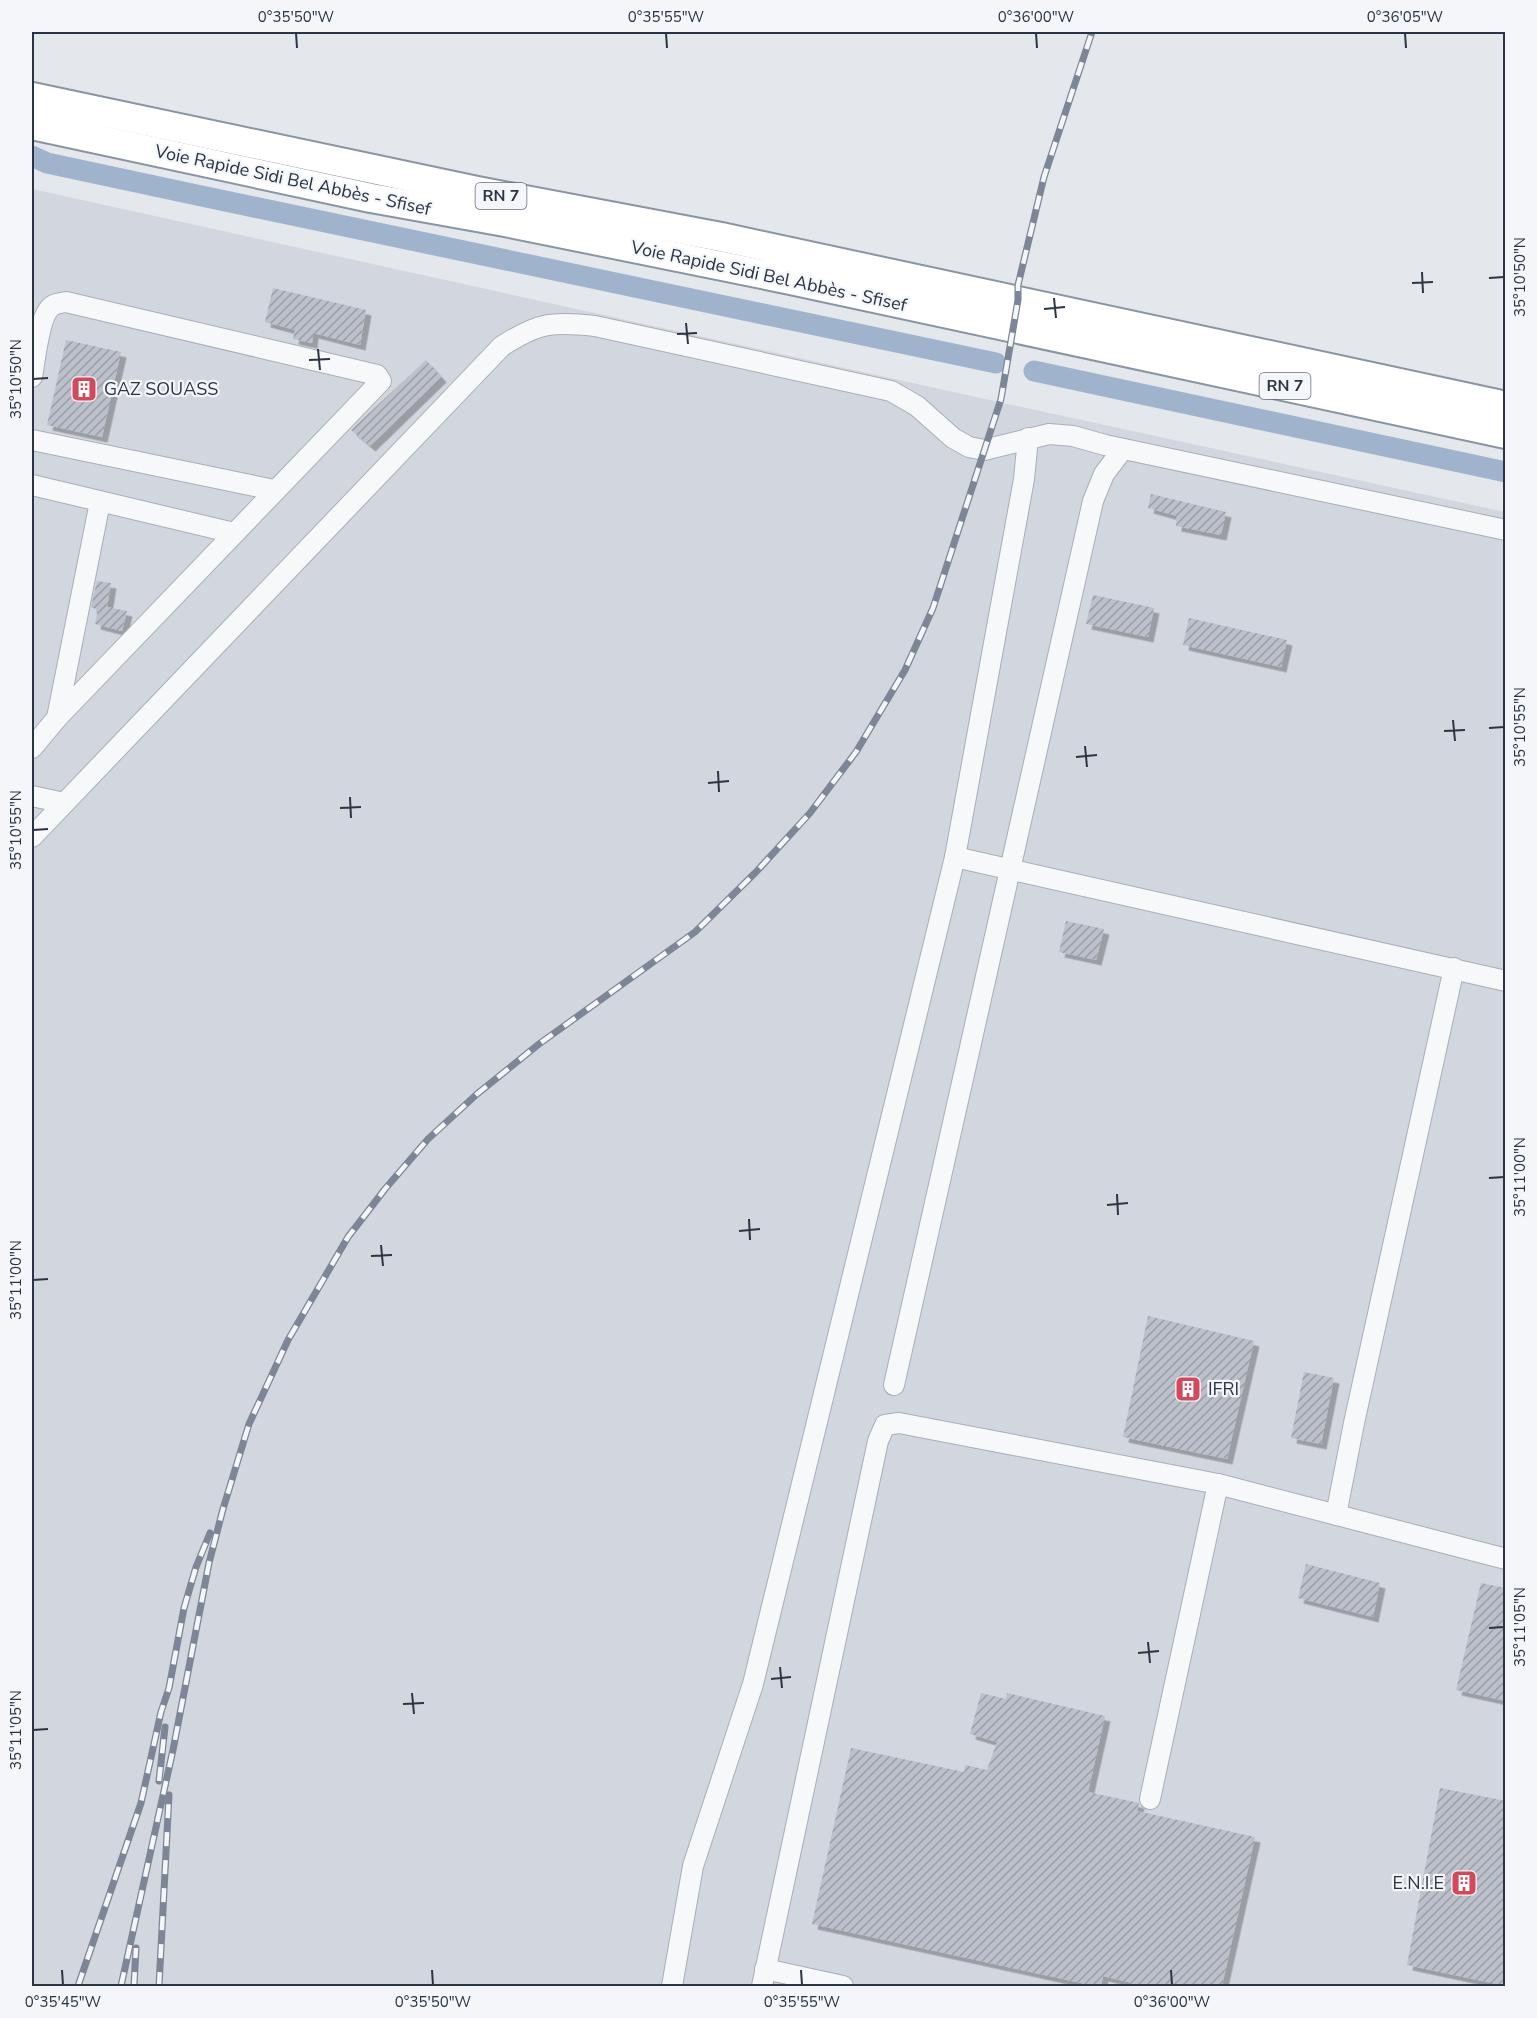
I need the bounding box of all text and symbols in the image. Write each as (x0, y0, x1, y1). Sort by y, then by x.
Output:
text: 0°35'50"W (258, 7, 335, 27)
text: 0°35'55"W (628, 7, 705, 27)
text: 0°36'00"W (998, 7, 1075, 27)
text: 0°36'05"W (1367, 7, 1444, 27)
street label: Voie Rapide Sidi Bel Abbès - Sfisef (152, 139, 434, 221)
road number: RN 7 (476, 183, 526, 209)
street label: Voie Rapide Sidi Bel Abbès - Sfisef (628, 235, 910, 317)
text: 35°10'50"N (1510, 237, 1530, 317)
text: 35°10'50"N (6, 339, 26, 419)
road number: RN 7 (1260, 373, 1310, 399)
building icon: GAZ SOUASS (69, 374, 99, 404)
place label: GAZ SOUASS (104, 377, 218, 401)
text: 35°10'55"N (1510, 687, 1530, 767)
text: 35°10'55"N (6, 790, 26, 870)
text: 35°11'00"N (1510, 1137, 1530, 1217)
text: 35°11'00"N (6, 1240, 26, 1320)
building icon: IFRI (1173, 1374, 1203, 1404)
place label: IFRI (1208, 1377, 1239, 1401)
text: 35°11'05"N (1510, 1587, 1530, 1667)
text: 35°11'05"N (6, 1690, 26, 1770)
building icon: E.N.I.E (1449, 1868, 1479, 1898)
place label: E.N.I.E (1393, 1871, 1444, 1895)
text: 0°35'45"W (25, 1992, 102, 2012)
text: 0°35'50"W (395, 1992, 472, 2012)
text: 0°35'55"W (764, 1992, 841, 2012)
text: 0°36'00"W (1134, 1992, 1211, 2012)

